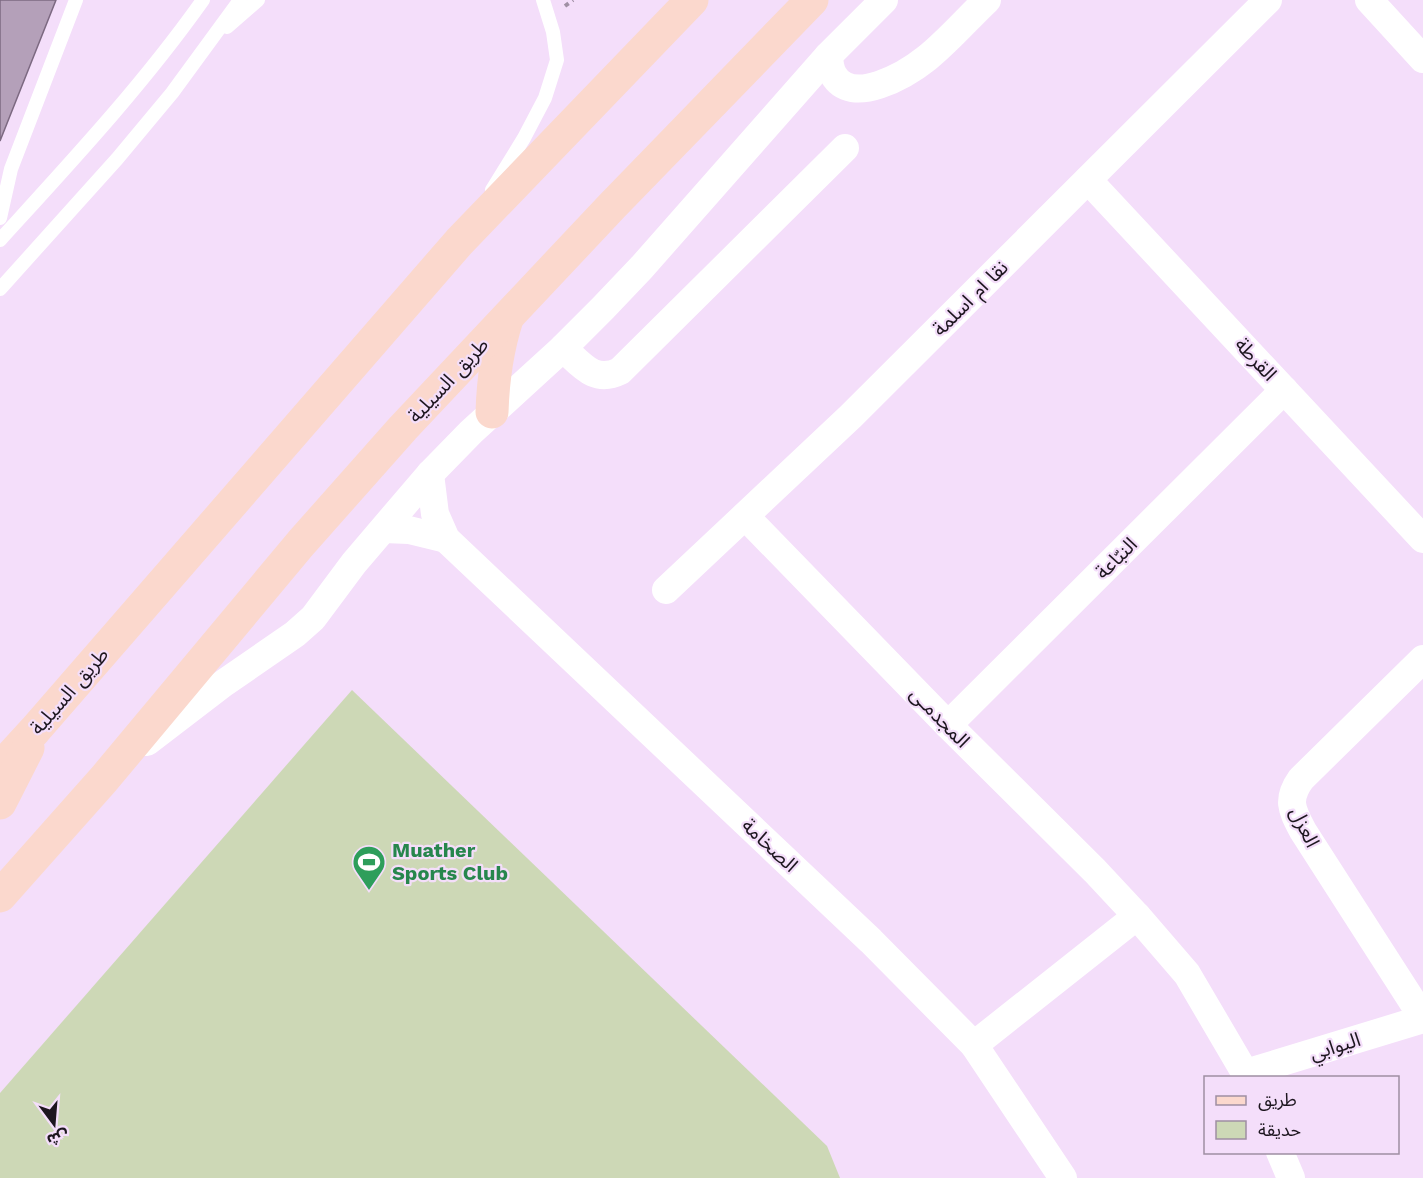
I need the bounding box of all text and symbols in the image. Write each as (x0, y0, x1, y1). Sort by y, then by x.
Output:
street label: نقا ام اسلمة (927, 255, 1015, 343)
street label: القرطة (1230, 332, 1282, 386)
street label: طريق السيلية (403, 333, 494, 428)
street label: النبّاعة (1090, 532, 1142, 584)
street label: طريق السيلية (25, 643, 114, 740)
street label: المجدمـى (905, 681, 975, 753)
street label: العزل (1285, 803, 1325, 851)
street label: الصخامة (737, 813, 803, 877)
place label: Muather Sports Club (392, 838, 508, 885)
sports icon: Muather Sports Club (351, 844, 387, 891)
street label: اليوابي (1307, 1027, 1364, 1069)
legend (1204, 1076, 1399, 1154)
text: طريق (1258, 1089, 1297, 1111)
north arrow (24, 1094, 84, 1154)
text: حديقة (1258, 1119, 1301, 1140)
text: ش (45, 1126, 71, 1150)

